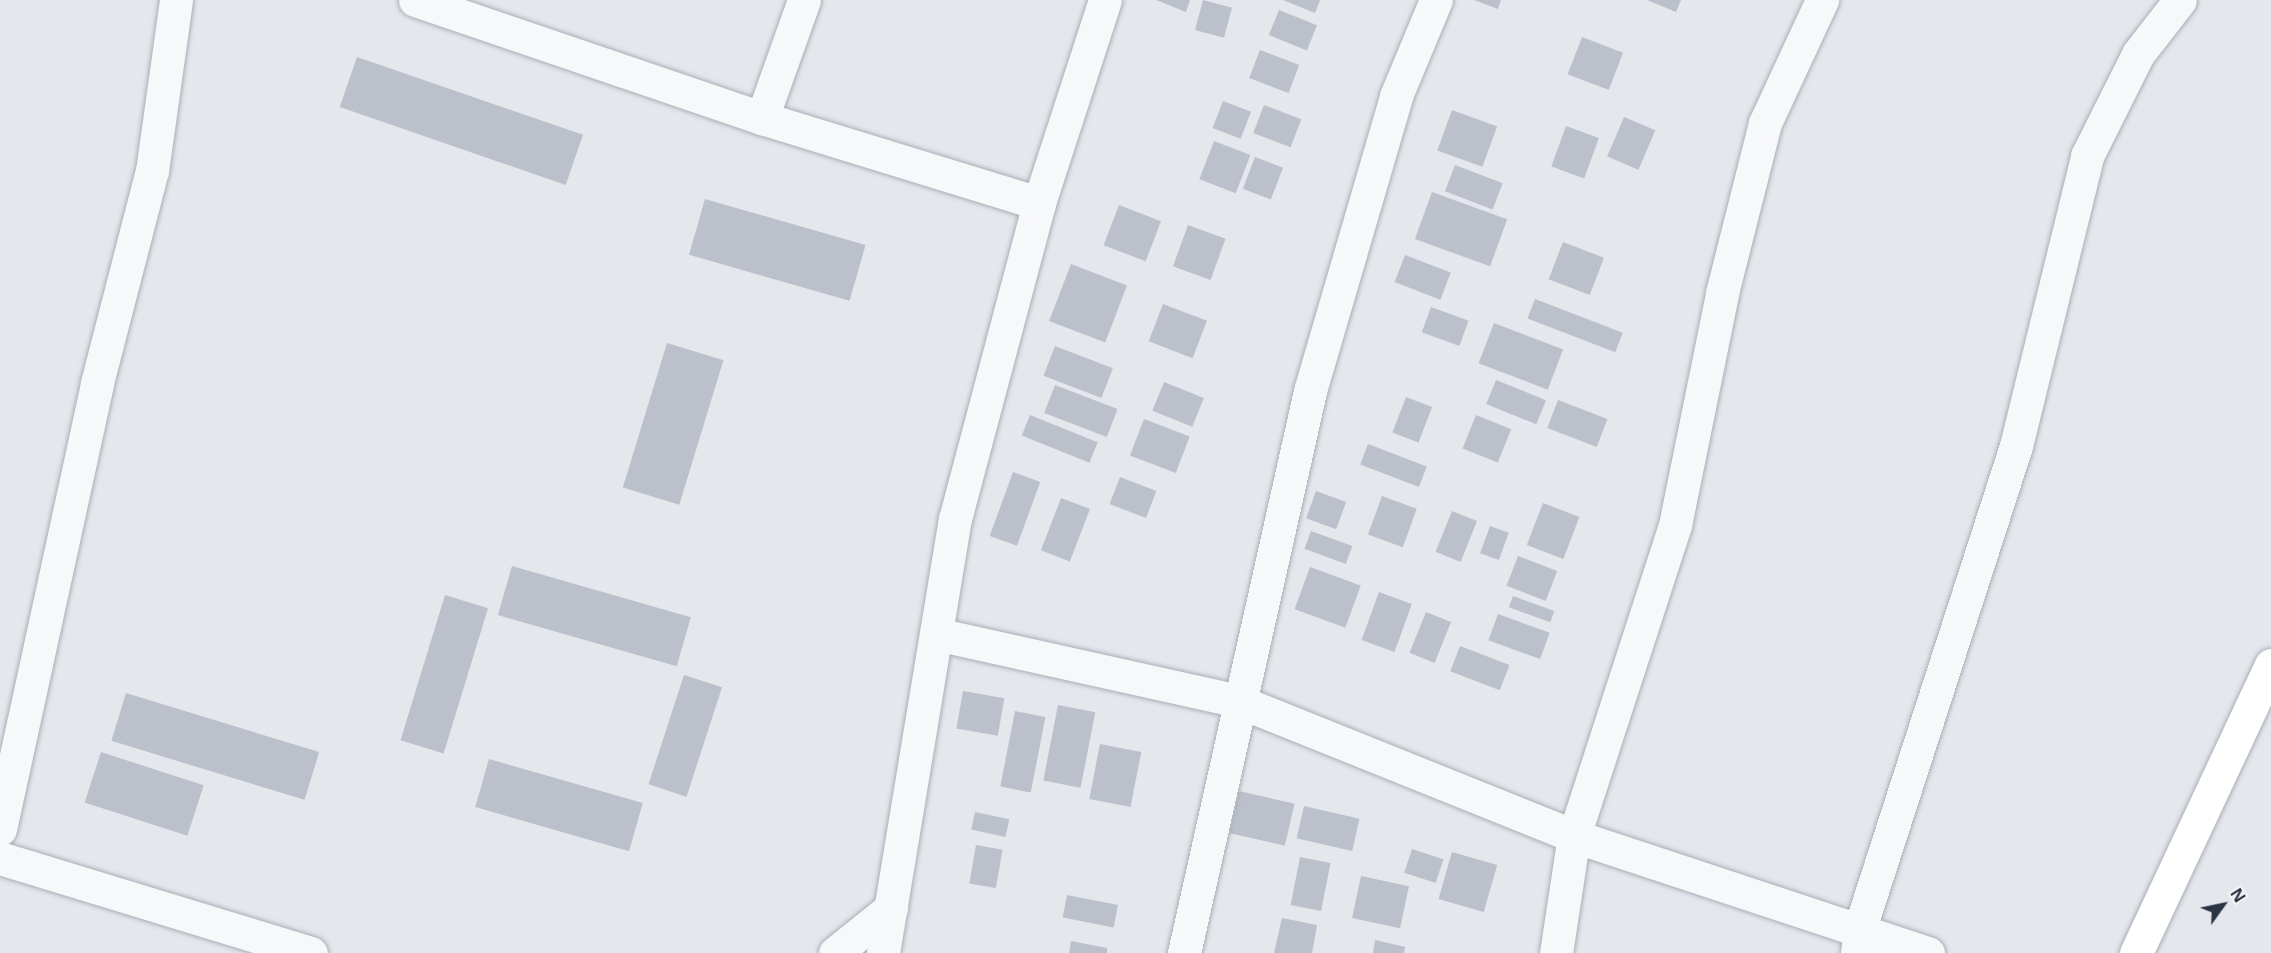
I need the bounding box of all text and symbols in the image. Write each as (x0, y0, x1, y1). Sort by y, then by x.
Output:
north arrow (2193, 875, 2253, 935)
text: N (2225, 884, 2251, 907)

